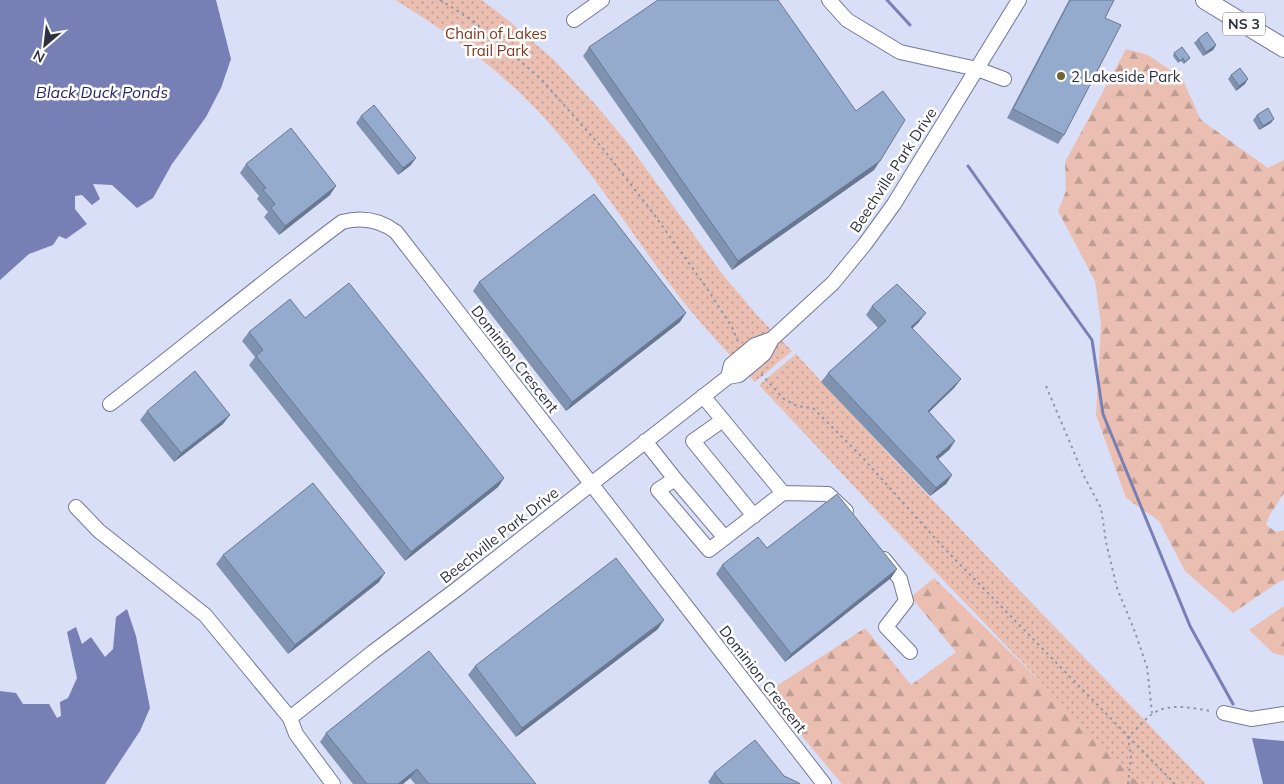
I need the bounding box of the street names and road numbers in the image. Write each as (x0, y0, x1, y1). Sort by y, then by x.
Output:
road number: NS 3 (1223, 12, 1265, 36)
street label: Beechville Park Drive (846, 104, 940, 236)
street label: Dominion Crescent (467, 302, 563, 416)
street label: Beechville Park Drive (436, 483, 562, 587)
street label: Dominion Crescent (715, 622, 811, 736)

